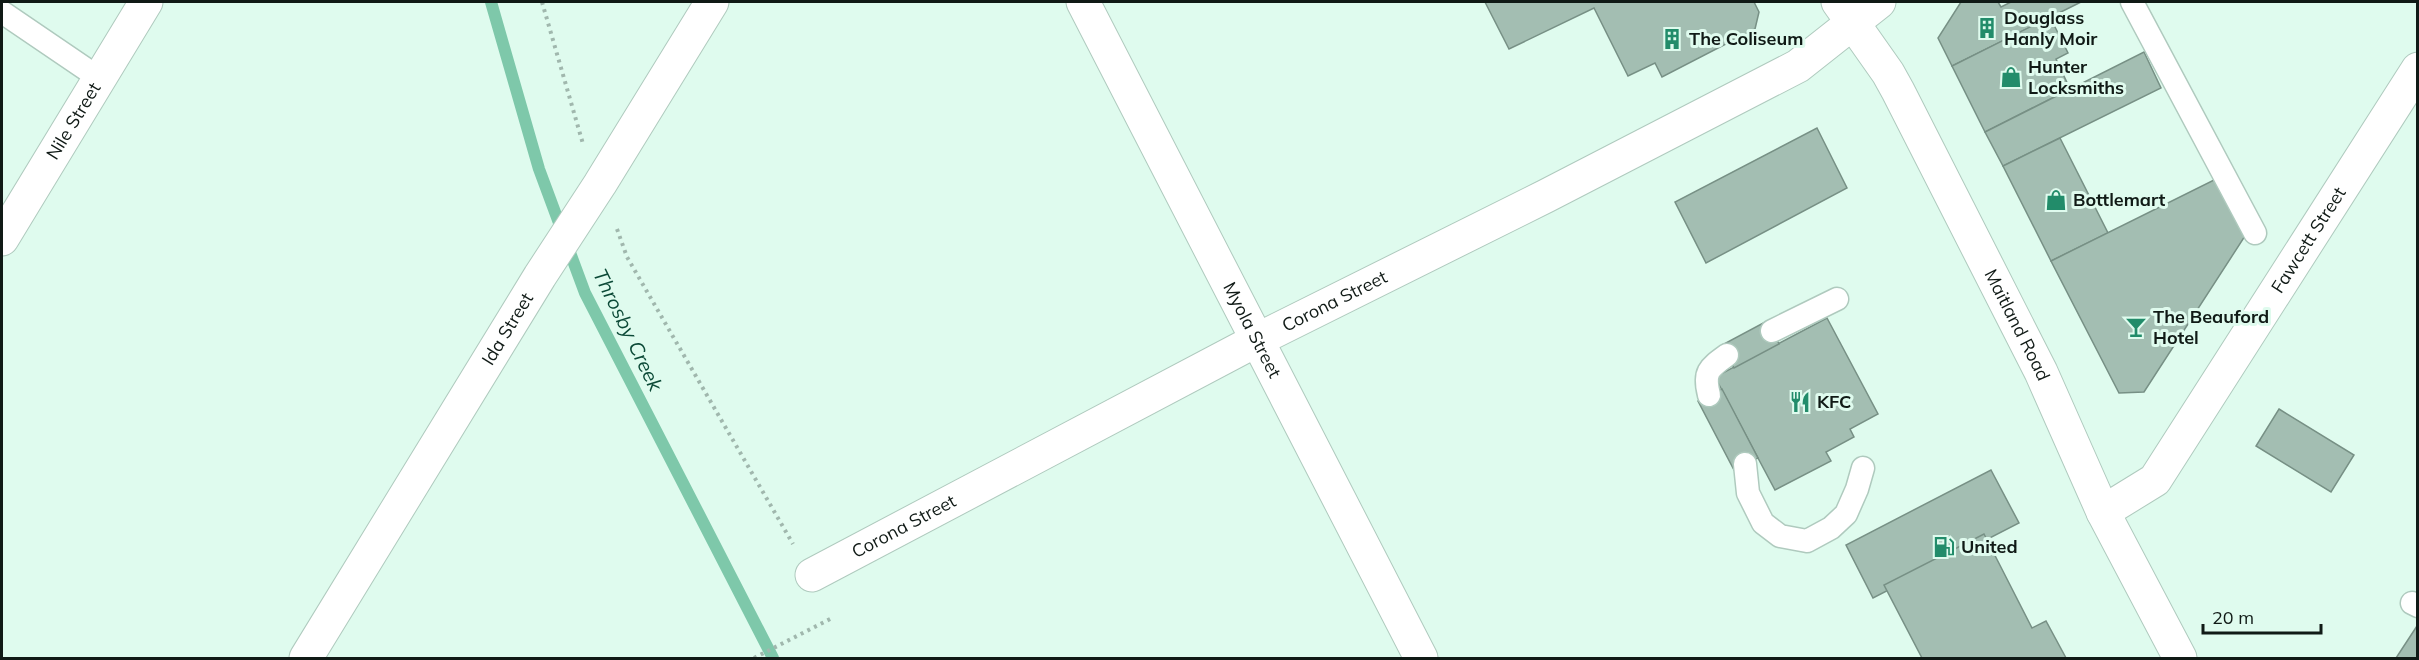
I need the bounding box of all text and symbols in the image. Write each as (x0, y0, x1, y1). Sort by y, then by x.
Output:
place label: Douglass Hanly Moir (2004, 6, 2098, 50)
building icon: Douglass Hanly Moir (1975, 16, 1999, 40)
building icon: The Coliseum (1660, 27, 1684, 51)
place label: The Coliseum (1689, 27, 1803, 50)
place label: Hunter Locksmiths (2028, 55, 2124, 99)
shop icon: Hunter Locksmiths (1999, 65, 2023, 89)
street label: Nile Street (41, 78, 105, 164)
street label: Fawcett Street (2266, 182, 2351, 297)
shop icon: Bottlemart (2044, 188, 2068, 212)
place label: Bottlemart (2073, 188, 2166, 211)
water label: Throsby Creek (588, 265, 669, 396)
street label: Corona Street (1278, 265, 1391, 337)
street label: Maitland Road (1980, 265, 2055, 384)
street label: Myola Street (1218, 278, 1287, 382)
street label: Ida Street (476, 288, 538, 369)
place label: The Beauford Hotel (2153, 305, 2269, 349)
bar icon: The Beauford Hotel (2124, 315, 2148, 339)
restaurant icon: KFC (1788, 390, 1812, 414)
place label: KFC (1817, 390, 1851, 413)
street label: Corona Street (848, 489, 960, 563)
fuel station icon: United (1932, 535, 1956, 559)
place label: United (1961, 535, 2018, 558)
scale bar (2203, 597, 2322, 635)
text: 20 m (2212, 606, 2254, 629)

